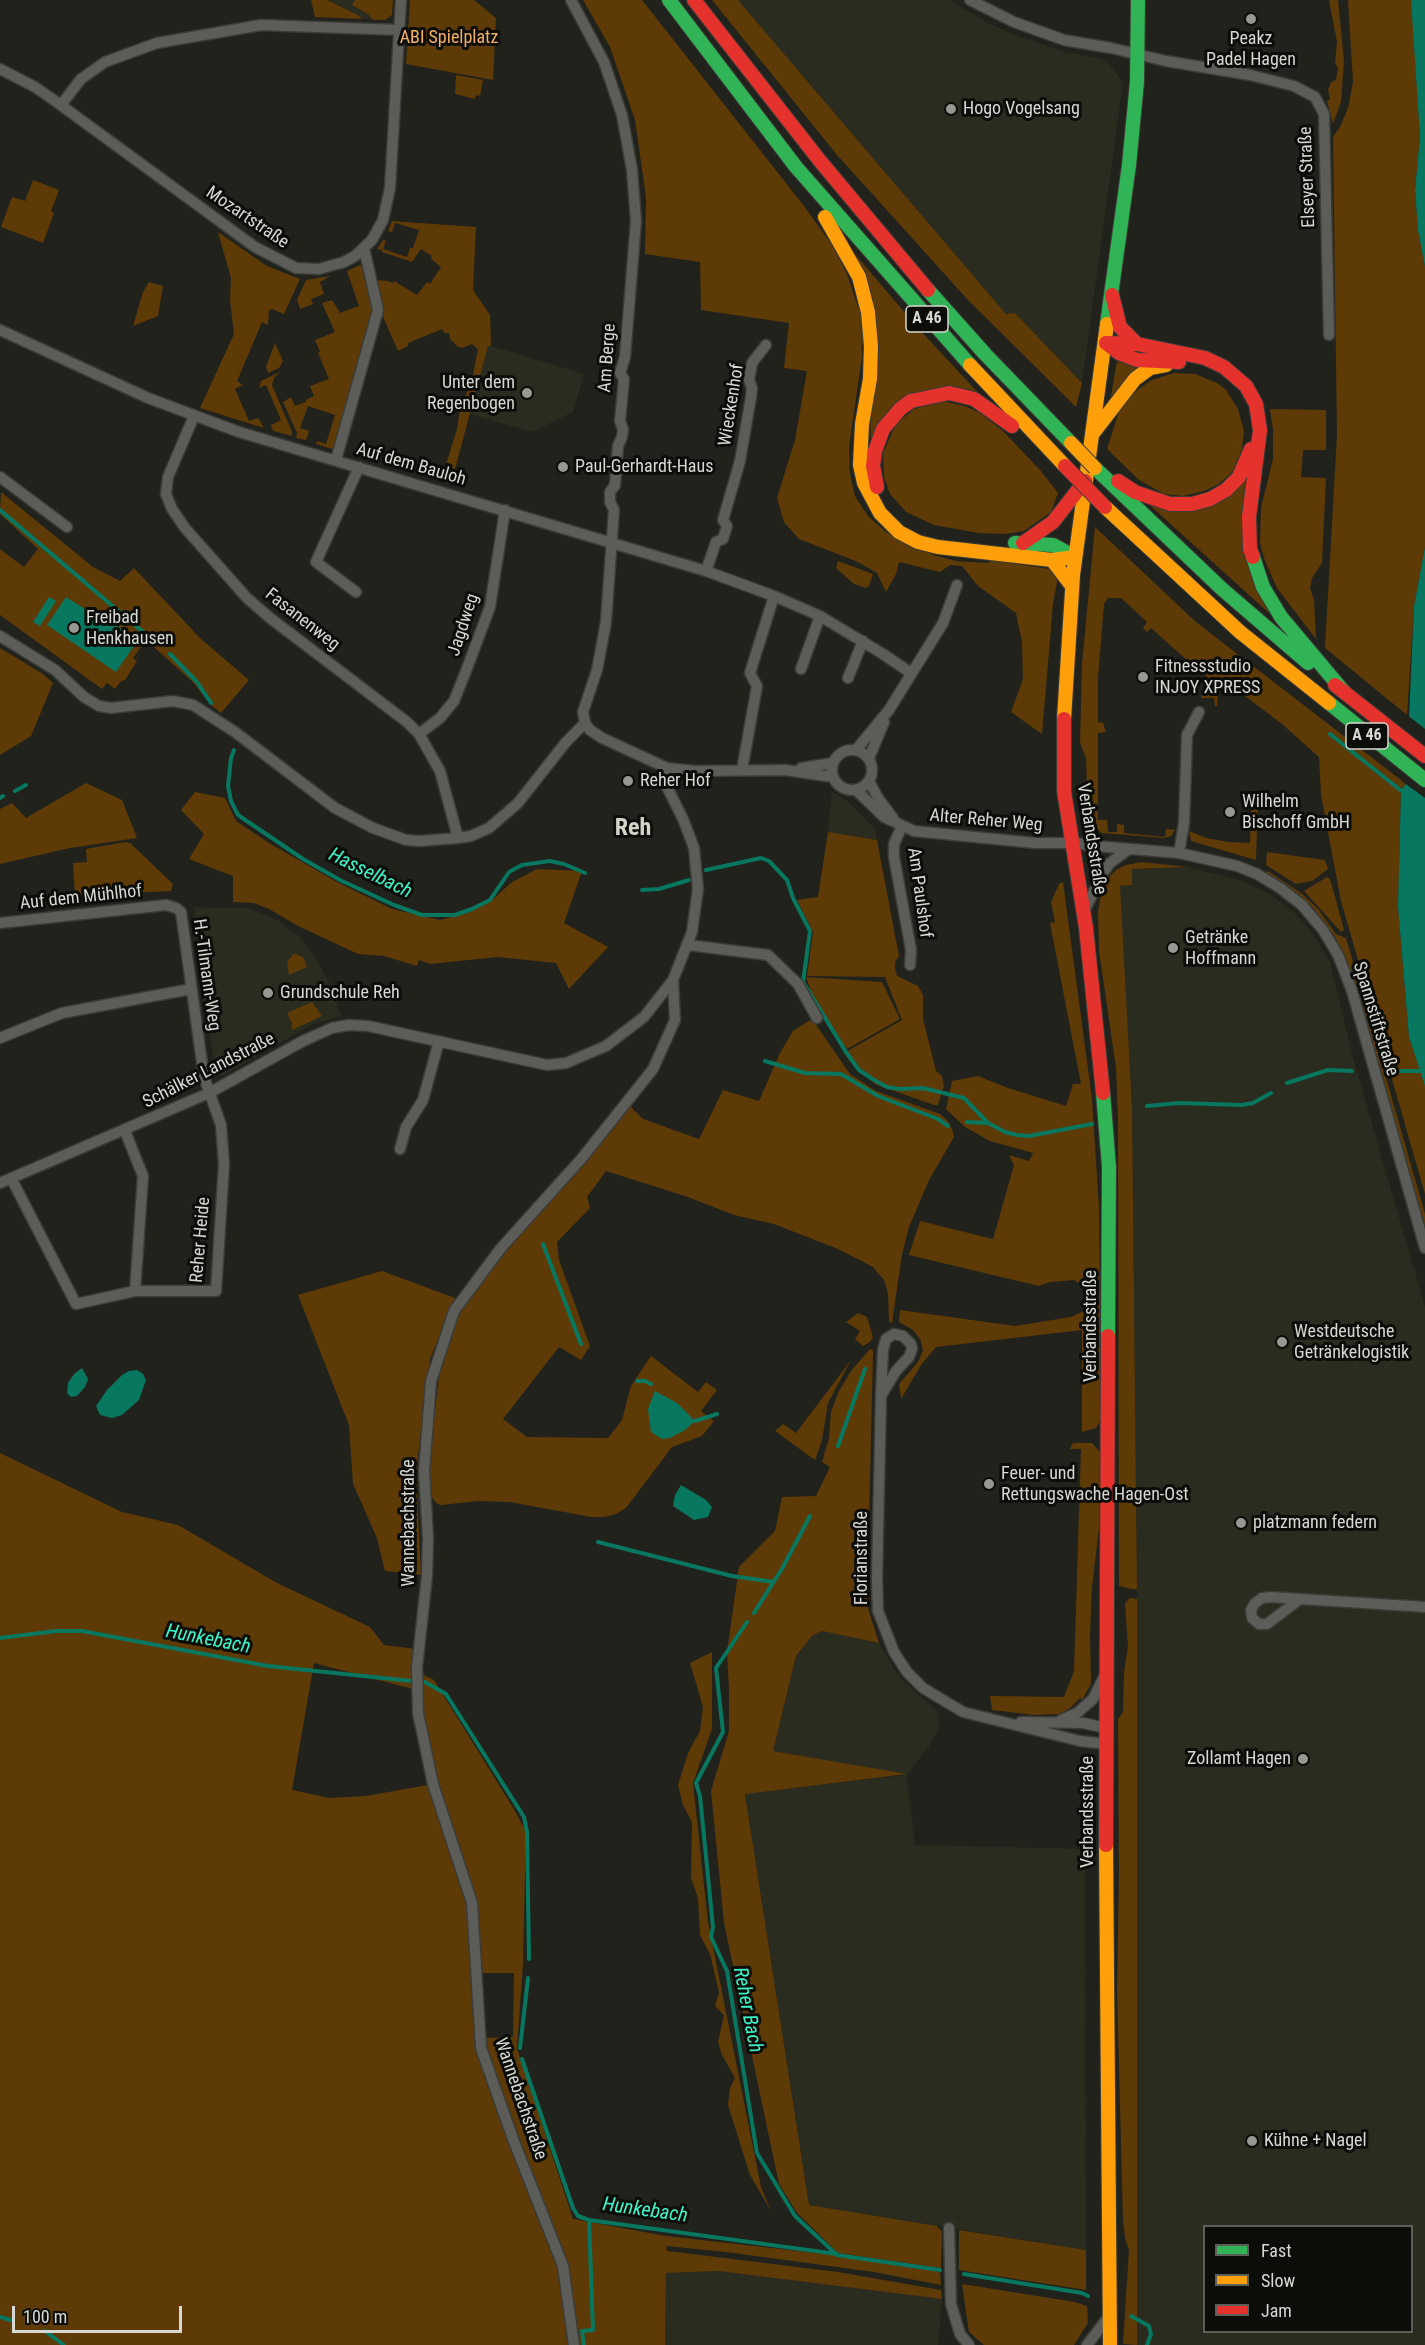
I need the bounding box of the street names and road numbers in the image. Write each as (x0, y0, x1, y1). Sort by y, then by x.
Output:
street label: Elseyer Straße (1295, 126, 1321, 228)
street label: Mozartstraße (201, 182, 293, 254)
road number: A 46 (906, 306, 948, 332)
street label: Am Berge (595, 323, 621, 393)
street label: Wieckenhof (715, 362, 749, 448)
street label: Auf dem Bauloh (354, 439, 468, 491)
street label: Fasanenweg (260, 584, 344, 656)
street label: Jagdweg (444, 591, 484, 659)
road number: A 46 (1346, 723, 1388, 749)
street label: Verbandsstraße (1072, 782, 1110, 896)
street label: Alter Reher Weg (929, 805, 1043, 837)
street label: Am Paulshof (902, 846, 936, 940)
street label: Auf dem Mühlhof (19, 881, 143, 915)
street label: H.-Tilmann-Weg (187, 918, 225, 1032)
street label: Spannstiftstraße (1347, 959, 1403, 1079)
street label: Schälker Landstraße (139, 1028, 279, 1114)
street label: Reher Heide (187, 1196, 215, 1284)
street label: Verbandsstraße (1080, 1270, 1102, 1382)
street label: Wannebachstraße (398, 1459, 420, 1587)
street label: Florianstraße (851, 1511, 873, 1605)
street label: Verbandsstraße (1077, 1756, 1099, 1868)
street label: Wannebachstraße (489, 2035, 551, 2163)

